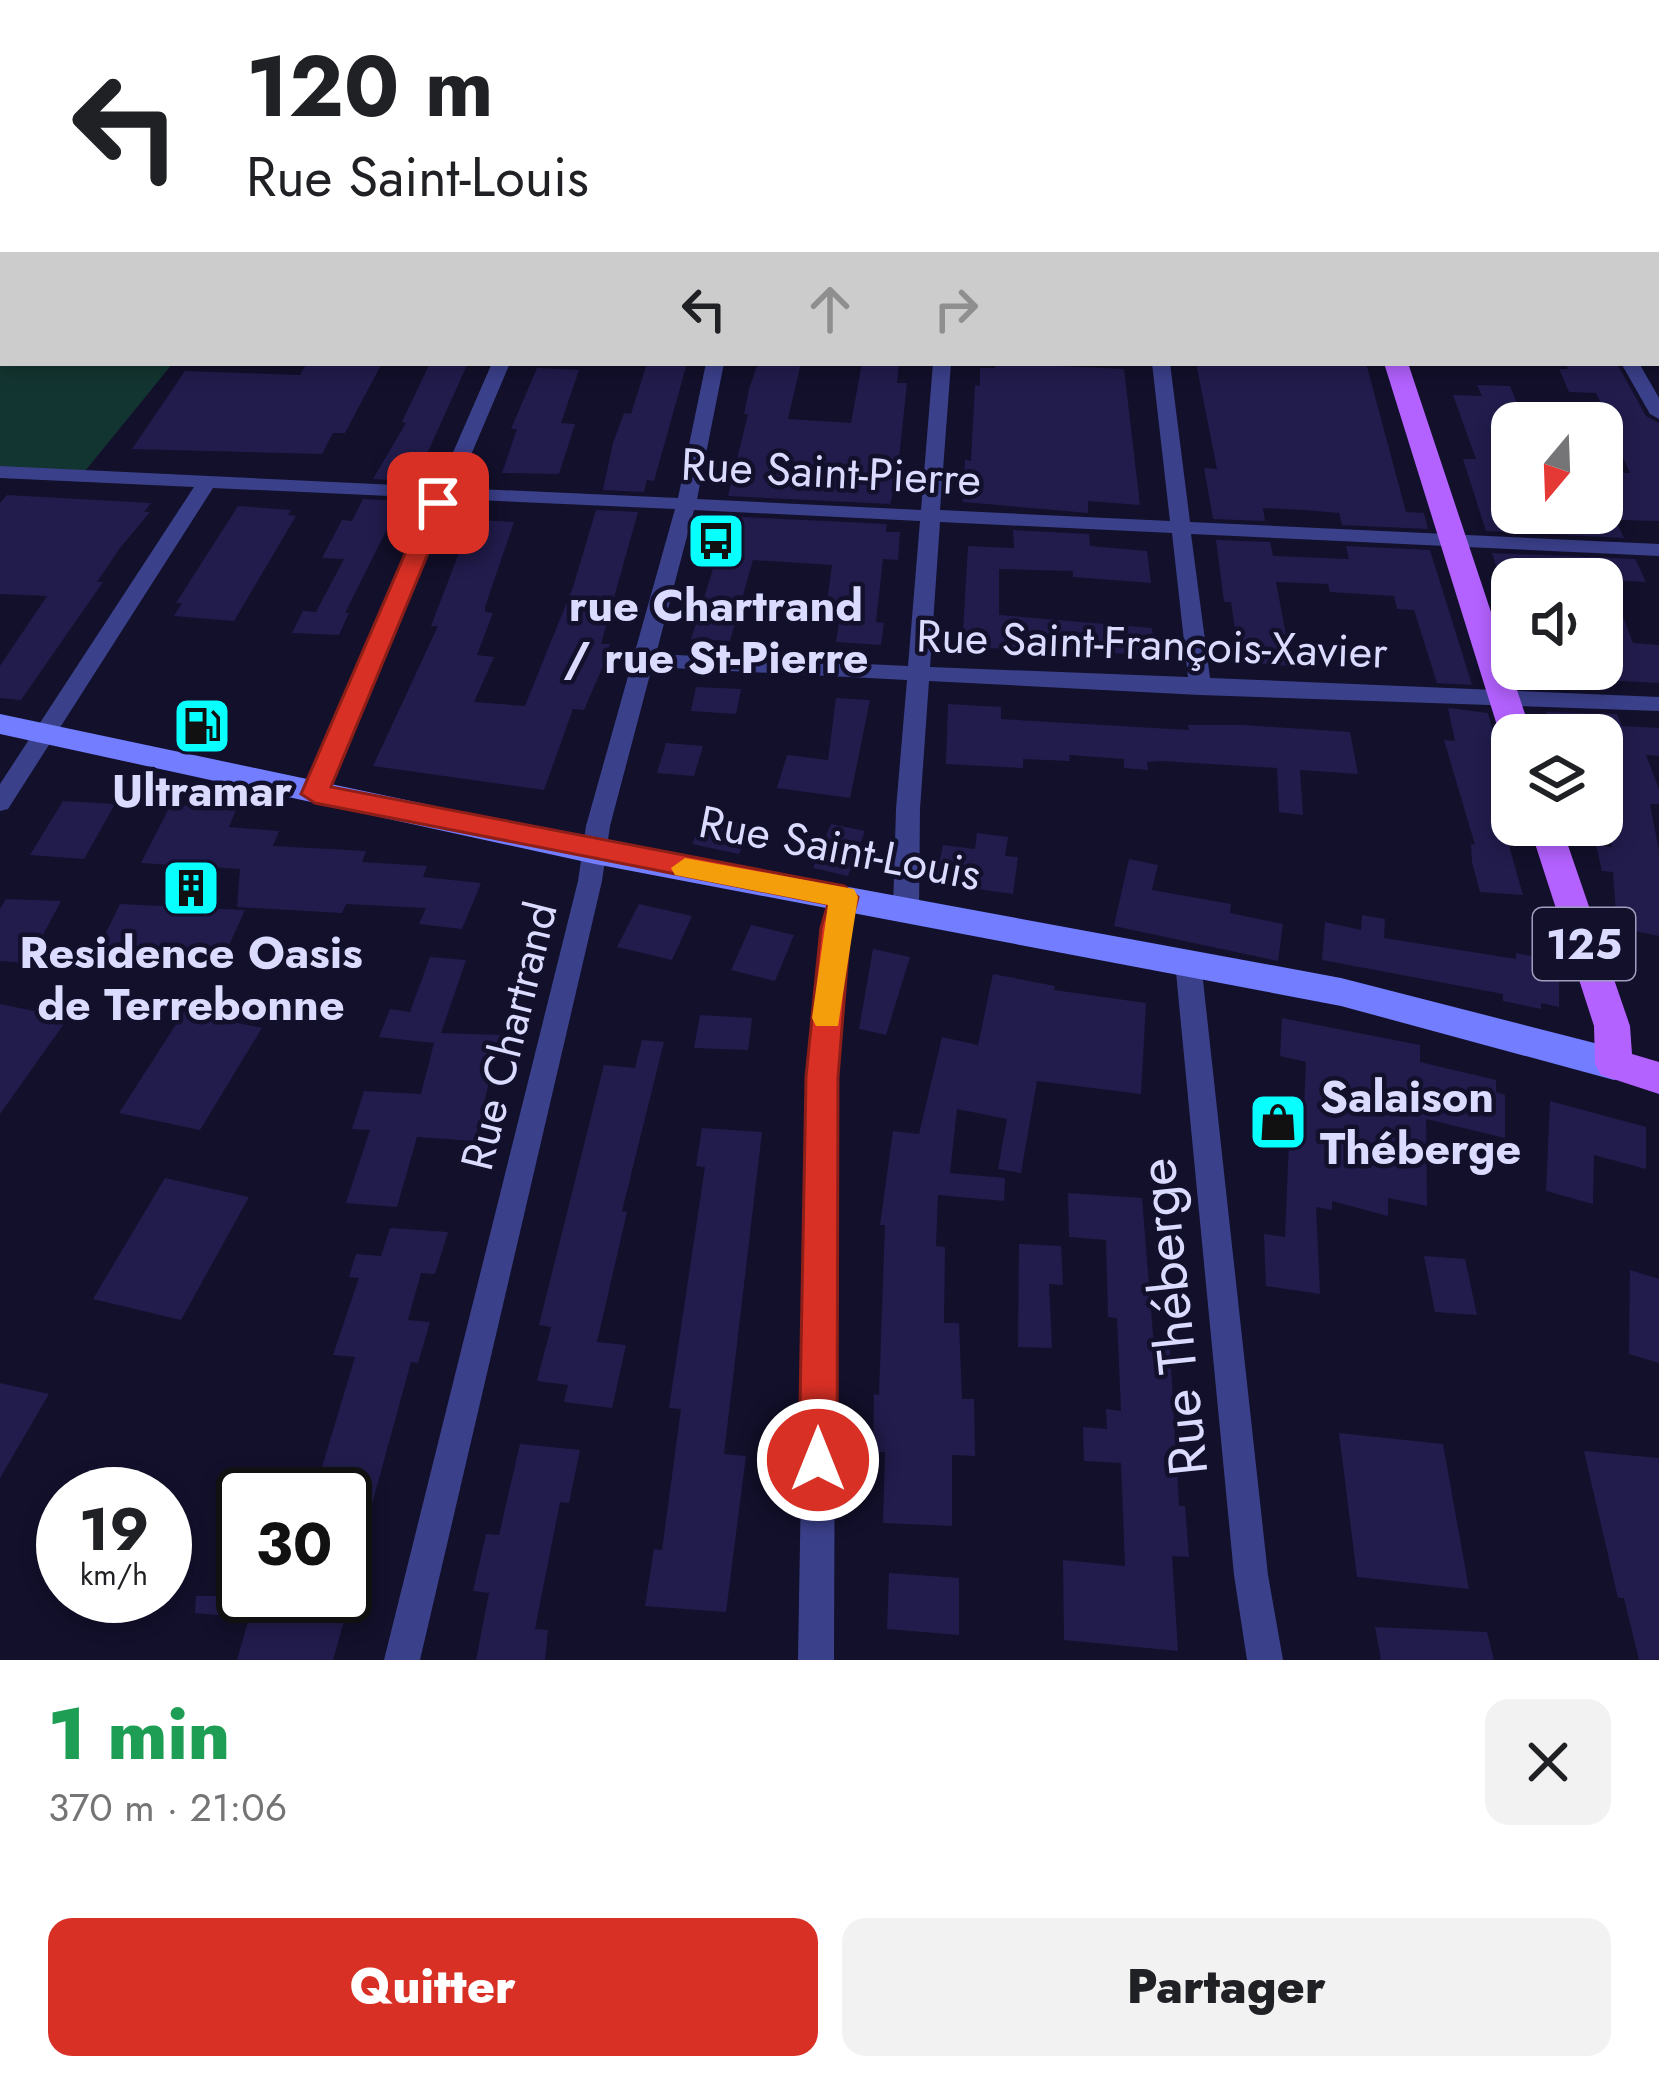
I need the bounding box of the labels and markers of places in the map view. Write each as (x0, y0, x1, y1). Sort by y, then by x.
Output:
pin (387, 452, 489, 554)
bus stop icon: rue Chartrand / rue St-Pierre (685, 510, 747, 572)
place label: rue Chartrand / rue St-Pierre (563, 573, 869, 690)
fuel station icon: Ultramar (171, 695, 233, 757)
place label: Ultramar (112, 758, 293, 823)
building icon: Residence Oasis de Terrebonne (160, 857, 222, 919)
place label: Residence Oasis de Terrebonne (19, 920, 363, 1037)
place label: Salaison Théberge (1320, 1064, 1521, 1181)
shop icon: Salaison Théberge (1247, 1091, 1309, 1153)

